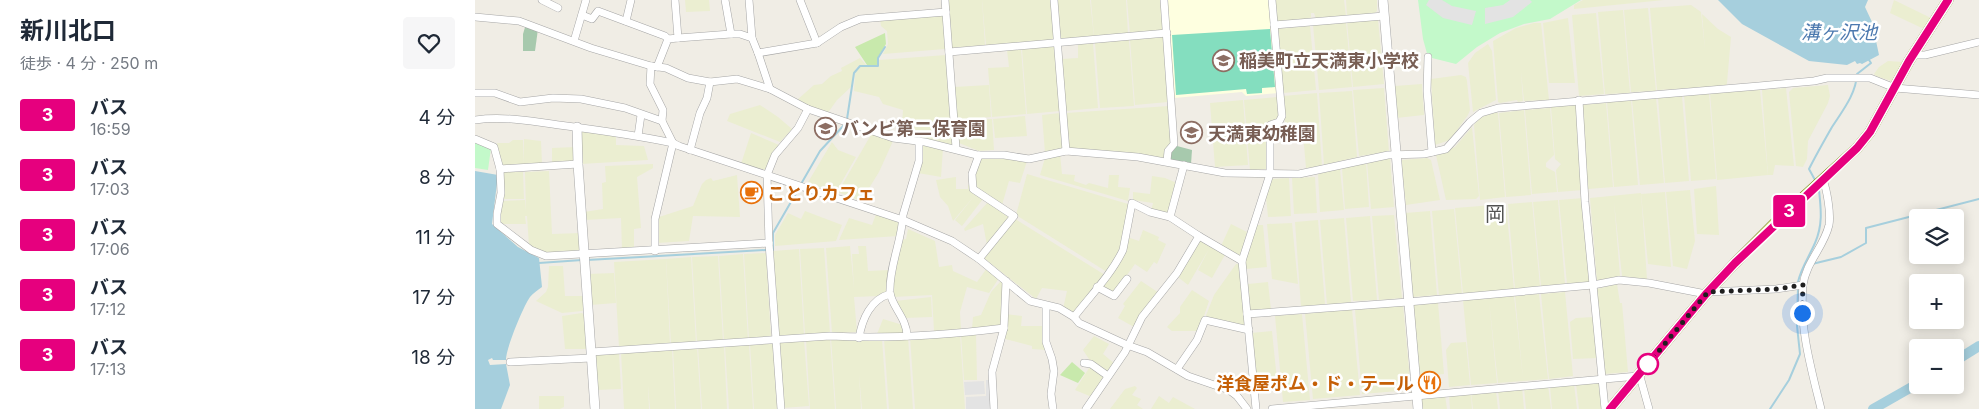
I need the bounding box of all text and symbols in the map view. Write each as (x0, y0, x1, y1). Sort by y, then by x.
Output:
text: 新川北口 (20, 16, 116, 45)
button: heart (403, 17, 455, 69)
water label: 溝ヶ沢池 (1801, 21, 1879, 44)
school or university icon: 稲美町立天満東小学校 (1211, 48, 1235, 72)
place label: 稲美町立天満東小学校 (1239, 50, 1419, 71)
text: 徒歩 · 4 分 · 250 m (20, 53, 158, 73)
text: バス (90, 96, 128, 119)
text: 3 (42, 104, 53, 125)
text: 4 分 (418, 106, 455, 129)
school or university icon: バンビ第二保育園 (813, 116, 837, 140)
place label: バンビ第二保育園 (841, 118, 986, 139)
text: 16:59 (90, 119, 131, 139)
school or university icon: 天満東幼稚園 (1180, 121, 1204, 145)
place label: 天満東幼稚園 (1208, 123, 1316, 144)
text: バス (90, 156, 128, 179)
text: 3 (42, 164, 53, 185)
text: 8 分 (419, 166, 455, 189)
text: 17:03 (90, 179, 130, 199)
cafe icon: ことりカフェ (739, 181, 763, 205)
place label: ことりカフェ (767, 183, 875, 204)
line badge: 3 (1773, 195, 1805, 227)
text: 3 (1783, 200, 1795, 221)
district label: 岡 (1485, 202, 1505, 226)
map controls (1909, 209, 1964, 394)
button: layers (1909, 209, 1964, 264)
text: バス (90, 216, 128, 239)
text: 3 (42, 224, 53, 245)
text: 11 分 (415, 226, 455, 249)
text: 17:06 (90, 239, 130, 259)
button: + (1909, 274, 1964, 329)
text: バス (90, 276, 128, 299)
text: 3 (42, 284, 53, 305)
text: 17 分 (412, 286, 455, 309)
text: 17:12 (90, 299, 126, 319)
your location (1790, 301, 1815, 326)
text: バス (90, 336, 128, 359)
button: − (1909, 339, 1964, 394)
text: 3 (42, 344, 53, 365)
text: 18 分 (411, 346, 455, 369)
unlabelled marker (1637, 353, 1659, 375)
text: 17:13 (90, 359, 126, 379)
restaurant icon: 洋食屋ポム・ド・テール (1418, 371, 1442, 395)
place label: 洋食屋ポム・ド・テール (1216, 373, 1414, 394)

